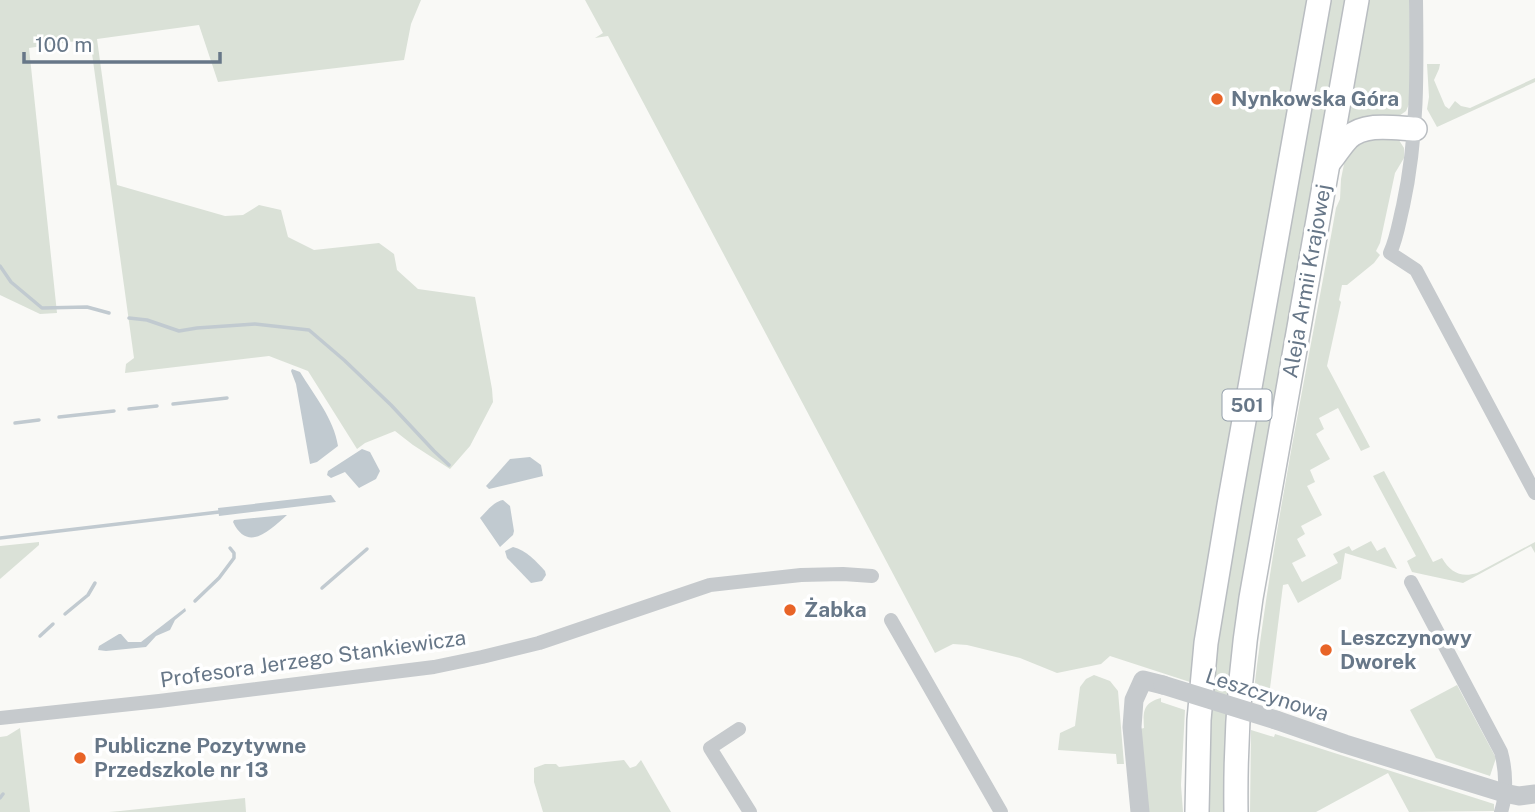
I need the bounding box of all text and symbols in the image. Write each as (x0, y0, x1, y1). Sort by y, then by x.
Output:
scale bar (24, 21, 220, 65)
text: 100 m (35, 32, 92, 57)
place label: Nynkowska Góra (1231, 86, 1399, 111)
marker: Nynkowska Góra (1209, 91, 1225, 107)
street label: Aleja Armii Krajowej (1277, 182, 1336, 380)
road number: 501 (1222, 390, 1272, 420)
place label: Żabka (804, 597, 867, 622)
marker: Żabka (782, 602, 798, 618)
street label: Profesora Jerzego Stankiewicza (158, 625, 467, 692)
place label: Leszczynowy Dworek (1340, 625, 1472, 674)
marker: Leszczynowy Dworek (1318, 642, 1334, 658)
street label: Leszczynowa (1202, 663, 1332, 726)
place label: Publiczne Pozytywne Przedszkole nr 13 (94, 733, 306, 782)
marker: Publiczne Pozytywne Przedszkole nr 13 (72, 750, 88, 766)

